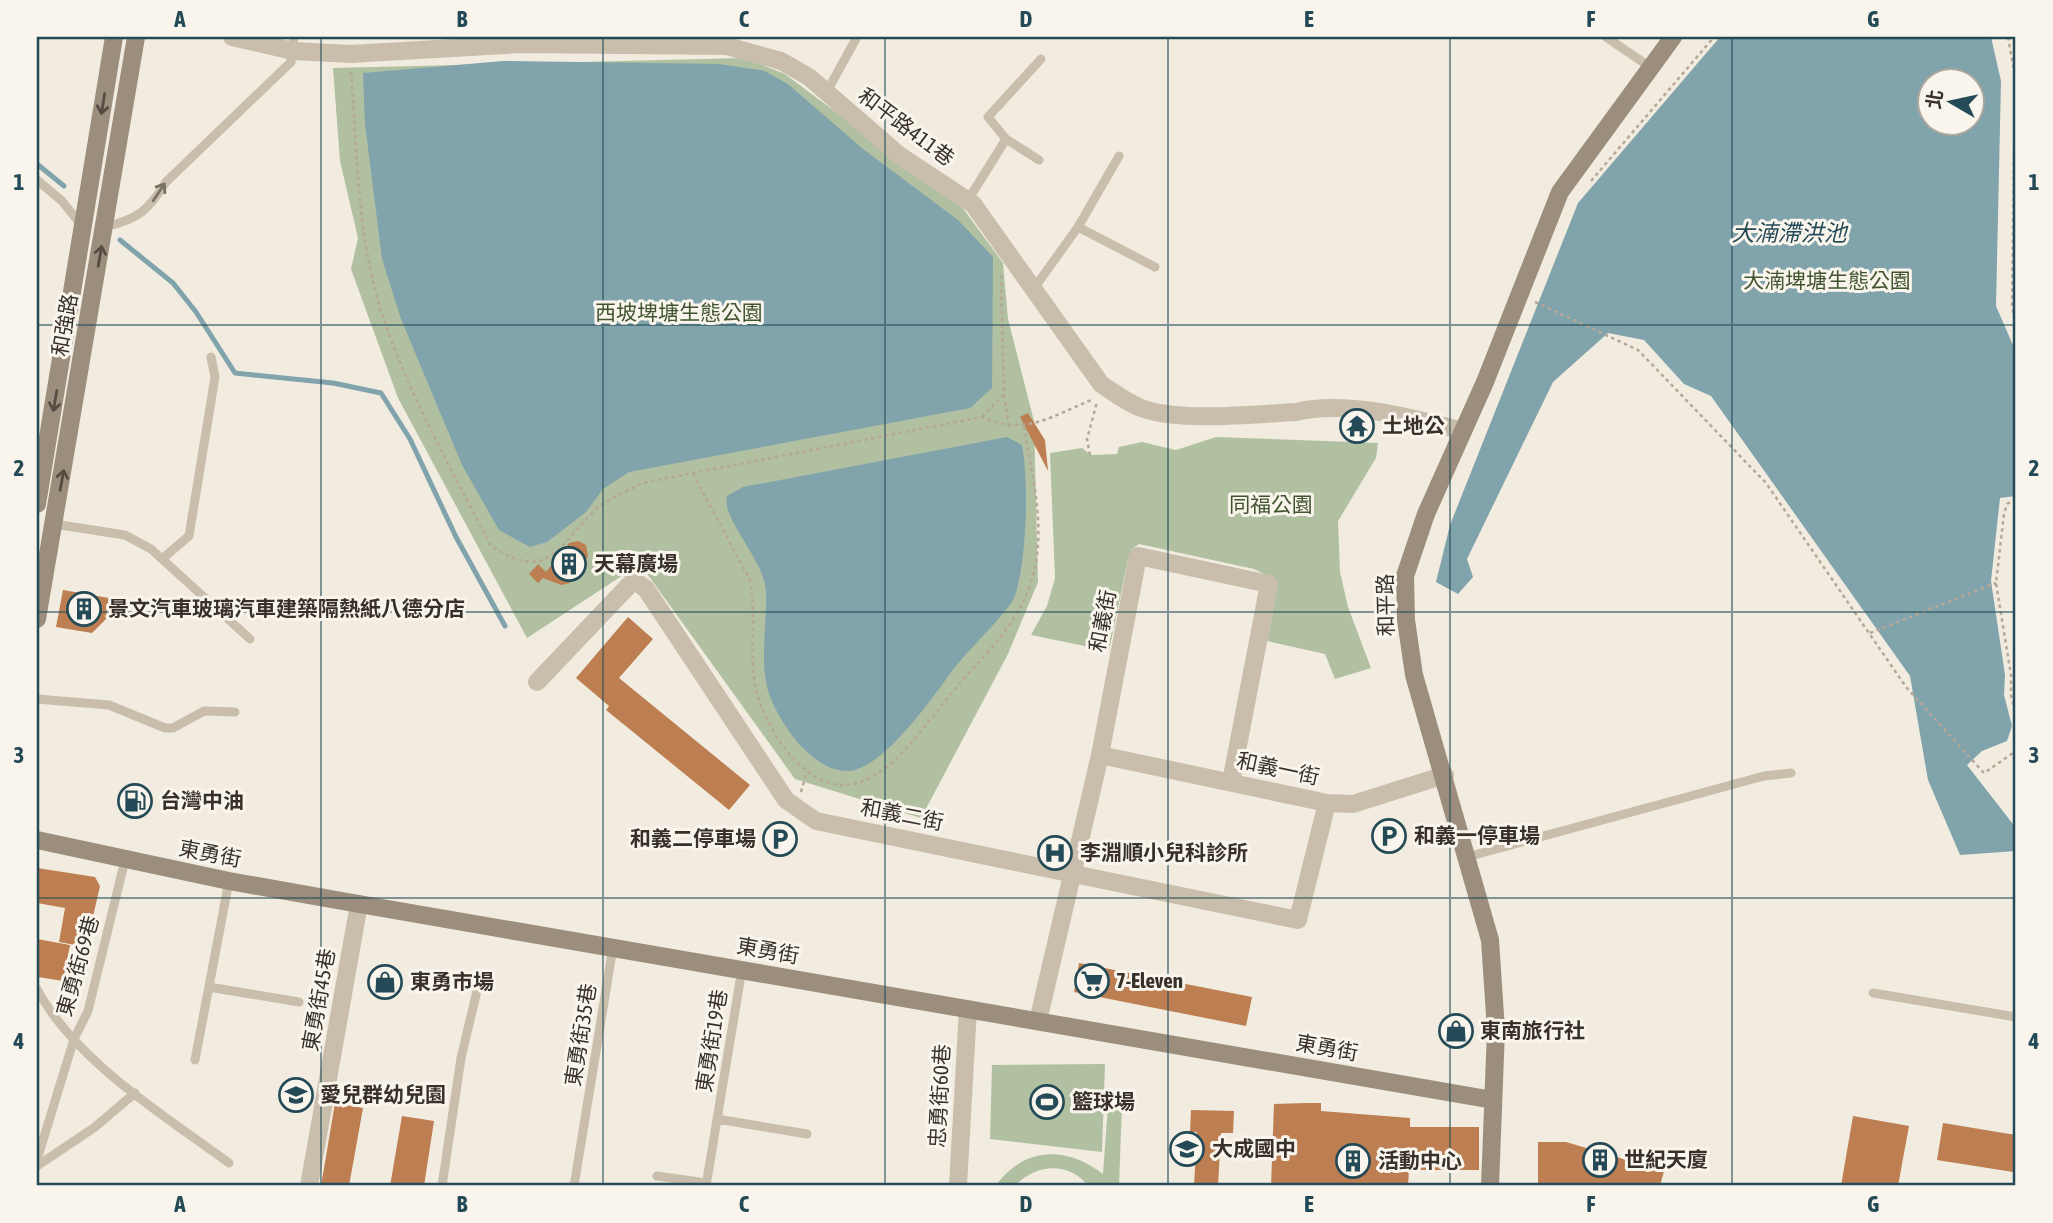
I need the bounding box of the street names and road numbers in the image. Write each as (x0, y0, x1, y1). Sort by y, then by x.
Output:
street label: 和平路411巷 (854, 82, 959, 170)
street label: 和強路 (47, 292, 81, 358)
street label: 和平路 (1372, 573, 1398, 637)
street label: 和義街 (1084, 588, 1120, 654)
street label: 和義一街 (1235, 748, 1322, 788)
street label: 和義二街 (859, 794, 946, 834)
street label: 東勇街 (177, 835, 243, 871)
street label: 東勇街69巷 (51, 913, 103, 1019)
street label: 東勇街 (735, 933, 801, 967)
street label: 東勇街45巷 (297, 947, 339, 1053)
street label: 東勇街35巷 (560, 982, 600, 1088)
street label: 東勇街19巷 (691, 988, 731, 1094)
street label: 東勇街 (1294, 1030, 1360, 1064)
street label: 忠勇街60巷 (924, 1044, 954, 1148)

